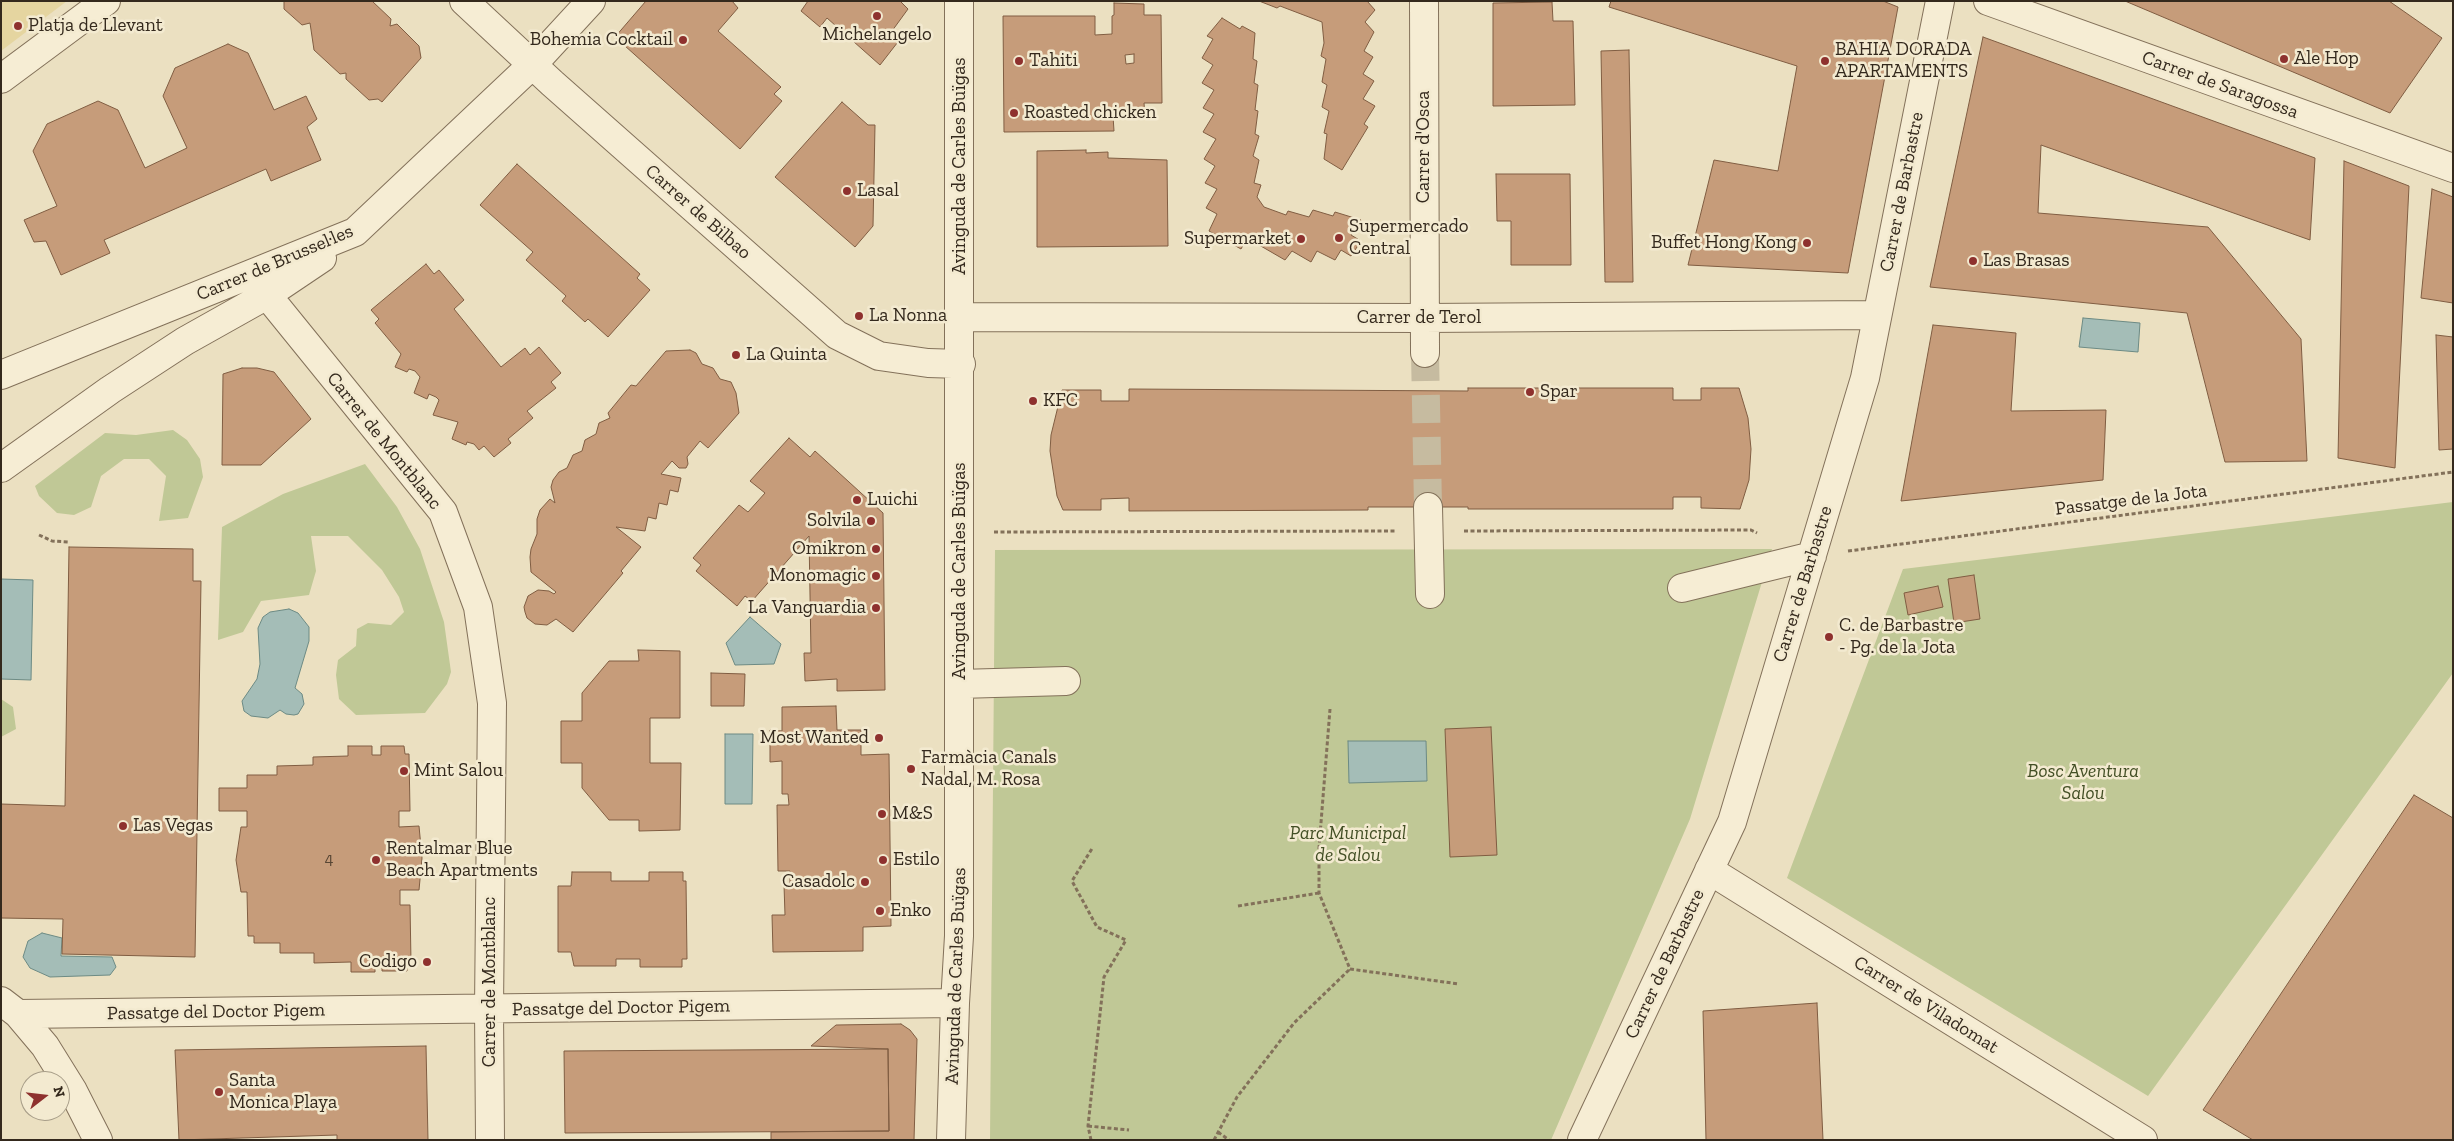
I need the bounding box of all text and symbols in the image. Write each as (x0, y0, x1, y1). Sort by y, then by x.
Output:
marker: Michelangelo (871, 10, 883, 22)
place label: Platja de Llevant (28, 15, 163, 37)
marker: Platja de Llevant (12, 20, 24, 32)
place label: Michelangelo (822, 24, 932, 46)
place label: Bohemia Cocktail (530, 29, 673, 51)
marker: Bohemia Cocktail (677, 34, 689, 46)
place label: BAHIA DORADA APARTAMENTS (1835, 39, 1972, 83)
street label: Carrer de Saragossa (2139, 46, 2301, 124)
place label: Ale Hop (2294, 48, 2359, 70)
place label: Tahiti (1029, 50, 1078, 72)
marker: Ale Hop (2278, 53, 2290, 65)
marker: Tahiti (1013, 55, 1025, 67)
marker: BAHIA DORADA APARTAMENTS (1819, 55, 1831, 67)
street label: Avinguda de Carles Buïgas (949, 57, 971, 275)
street label: Carrer d'Osca (1413, 91, 1435, 203)
place label: Roasted chicken (1024, 102, 1156, 124)
marker: Roasted chicken (1008, 107, 1020, 119)
street label: Carrer de Barbastre (1875, 110, 1929, 274)
street label: Carrer de Bilbao (640, 160, 756, 264)
place label: Lasal (857, 180, 899, 202)
marker: Lasal (841, 185, 853, 197)
place label: Supermercado Central (1349, 216, 1469, 260)
street label: Carrer de Brussel·les (193, 220, 357, 306)
place label: Supermarket (1184, 228, 1291, 250)
marker: Supermercado Central (1333, 232, 1345, 244)
place label: Buffet Hong Kong (1651, 232, 1797, 254)
marker: Supermarket (1295, 233, 1307, 245)
marker: Buffet Hong Kong (1801, 237, 1813, 249)
place label: Las Brasas (1983, 250, 2070, 272)
marker: Las Brasas (1967, 255, 1979, 267)
place label: La Nonna (869, 305, 947, 327)
street label: Carrer de Terol (1357, 307, 1481, 329)
marker: La Nonna (853, 310, 865, 322)
place label: La Quinta (746, 344, 827, 366)
marker: La Quinta (730, 349, 742, 361)
street label: Carrer de Montblanc (322, 368, 446, 514)
place label: Spar (1540, 381, 1578, 403)
marker: Spar (1524, 386, 1536, 398)
place label: KFC (1043, 390, 1078, 412)
marker: KFC (1027, 395, 1039, 407)
street label: Avinguda de Carles Buïgas (949, 462, 971, 680)
street label: Passatge de la Jota (2054, 479, 2208, 521)
place label: Luichi (867, 489, 918, 511)
marker: Luichi (851, 494, 863, 506)
street label: Carrer de Barbastre (1768, 503, 1838, 665)
place label: Solvila (807, 510, 861, 532)
marker: Solvila (865, 515, 877, 527)
place label: Omikron (792, 538, 866, 560)
marker: Omikron (870, 543, 882, 555)
place label: Monomagic (769, 565, 866, 587)
marker: Monomagic (870, 570, 882, 582)
place label: La Vanguardia (748, 597, 866, 619)
marker: La Vanguardia (870, 602, 882, 614)
place label: C. de Barbastre - Pg. de la Jota (1839, 615, 1964, 659)
marker: C. de Barbastre - Pg. de la Jota (1823, 631, 1835, 643)
place label: Most Wanted (760, 727, 869, 749)
marker: Most Wanted (873, 732, 885, 744)
place label: Farmàcia Canals Nadal, M. Rosa (921, 747, 1057, 791)
place label: Mint Salou (414, 760, 503, 782)
park label: Bosc Aventura Salou (2027, 761, 2139, 805)
marker: Farmàcia Canals Nadal, M. Rosa (905, 763, 917, 775)
marker: Mint Salou (398, 765, 410, 777)
place label: M&S (892, 803, 933, 825)
marker: M&S (876, 808, 888, 820)
place label: Las Vegas (133, 815, 213, 837)
marker: Las Vegas (117, 820, 129, 832)
park label: Parc Municipal de Salou (1290, 823, 1406, 867)
place label: Rentalmar Blue Beach Apartments (386, 838, 538, 882)
house number: 4 (325, 849, 333, 869)
place label: Estilo (893, 849, 940, 871)
marker: Rentalmar Blue Beach Apartments (370, 854, 382, 866)
marker: Estilo (877, 854, 889, 866)
street label: Avinguda de Carles Buïgas (941, 867, 971, 1085)
place label: Casadolc (782, 871, 855, 893)
marker: Casadolc (859, 876, 871, 888)
street label: Carrer de Barbastre (1620, 886, 1710, 1042)
street label: Carrer de Montblanc (479, 897, 501, 1067)
place label: Enko (890, 900, 931, 922)
marker: Enko (874, 905, 886, 917)
place label: Codigo (359, 951, 417, 973)
street label: Carrer de Viladomat (1849, 951, 2003, 1059)
marker: Codigo (421, 956, 433, 968)
street label: Passatge del Doctor Pigem (512, 995, 730, 1021)
street label: Passatge del Doctor Pigem (107, 999, 325, 1025)
place label: Santa Monica Playa (229, 1070, 337, 1114)
north arrow (20, 1071, 70, 1121)
text: N (49, 1085, 69, 1099)
marker: Santa Monica Playa (213, 1086, 225, 1098)

